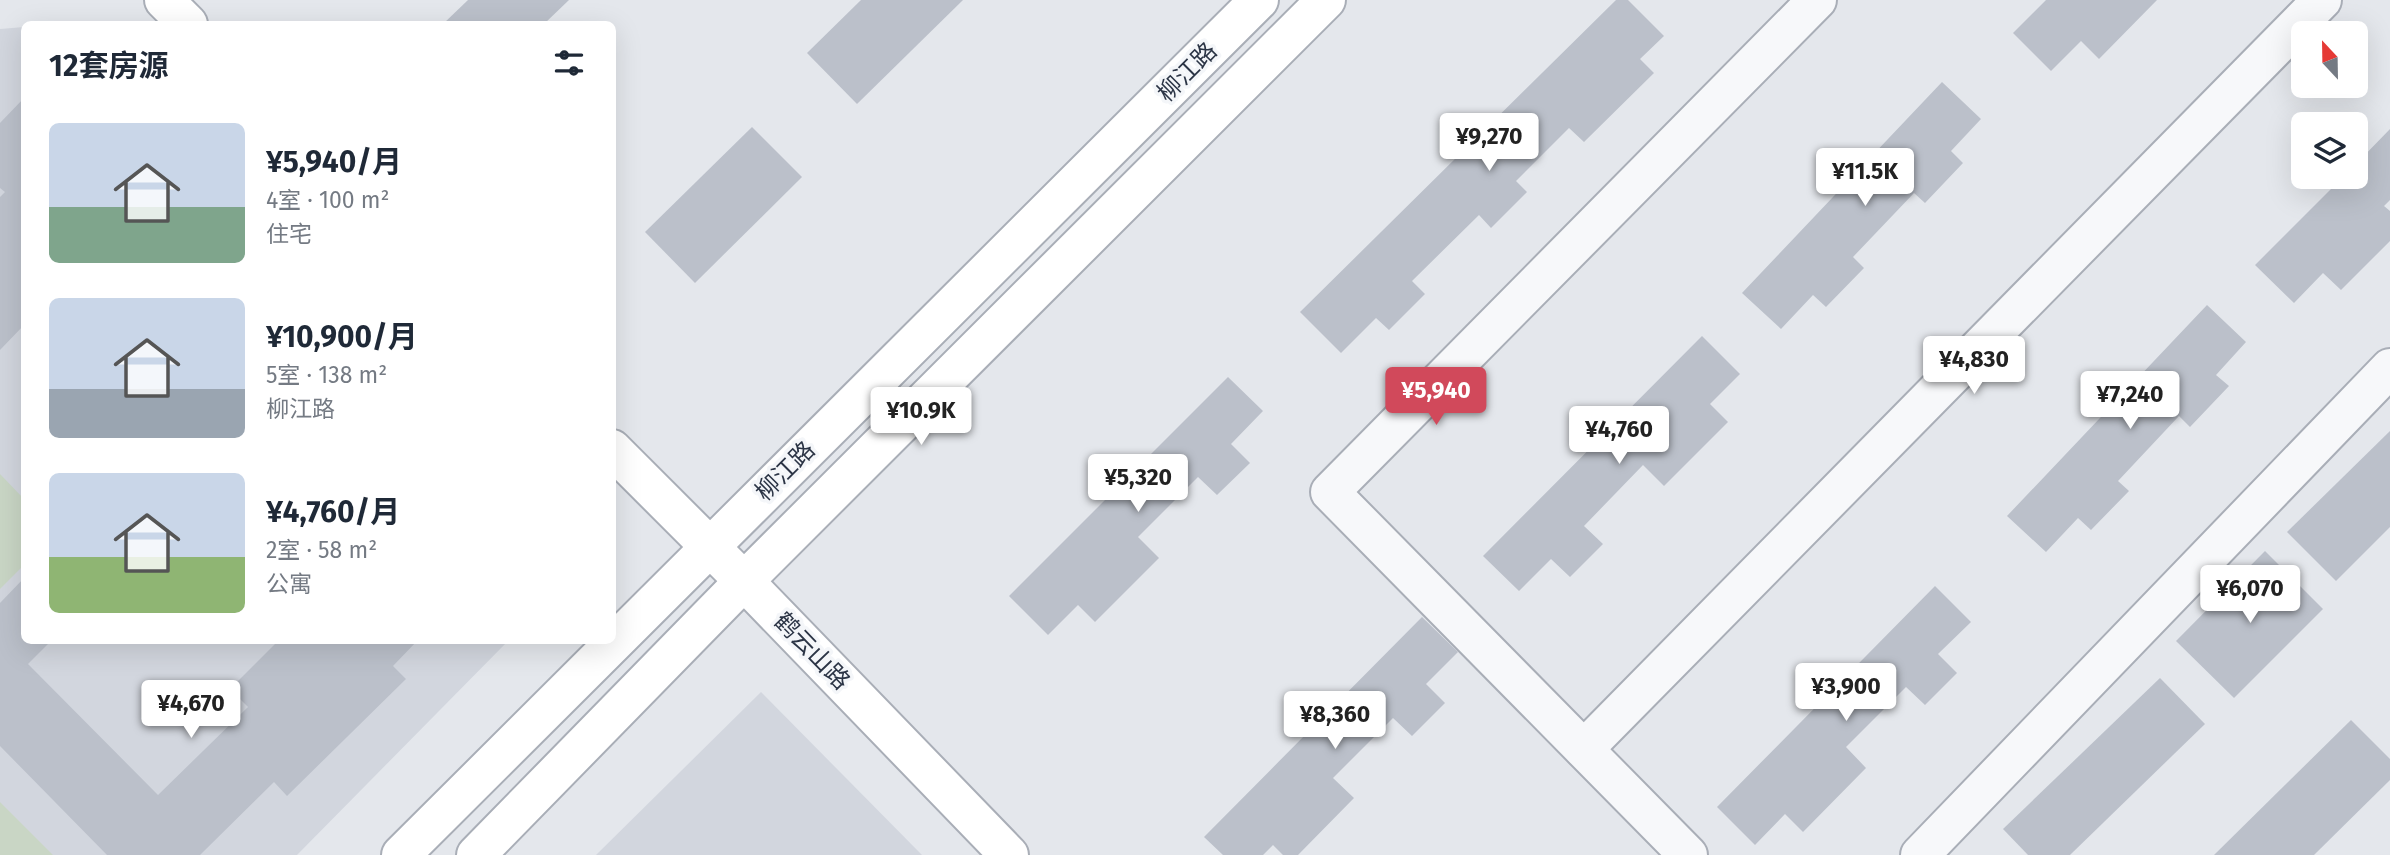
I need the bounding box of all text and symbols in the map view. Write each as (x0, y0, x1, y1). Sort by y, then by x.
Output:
north arrow (2291, 21, 2368, 98)
map controls (2291, 21, 2368, 189)
street label: 柳江路 (1152, 37, 1222, 107)
icon: filters (550, 44, 588, 82)
text: 12套房源 (49, 48, 168, 84)
button: layers (2291, 112, 2368, 189)
pin: ¥9,270 (1432, 114, 1546, 173)
text: ¥9,270 (1456, 122, 1522, 150)
text: ¥5,940/月 (266, 144, 402, 180)
pin: ¥11.5K (1808, 148, 1922, 208)
icon: home (105, 151, 189, 235)
text: ¥11.5K (1832, 157, 1898, 185)
text: 4室 · 100 m² (266, 186, 389, 214)
text: 住宅 (266, 220, 312, 248)
text: ¥10,900/月 (266, 319, 418, 355)
icon: home (105, 326, 189, 410)
pin: ¥4,830 (1917, 336, 2031, 396)
text: ¥4,830 (1939, 345, 2009, 373)
text: 5室 · 138 m² (266, 361, 387, 389)
pin: ¥5,940 (1379, 368, 1493, 427)
pin: ¥7,240 (2073, 372, 2187, 431)
text: ¥5,940 (1401, 376, 1471, 404)
text: ¥7,240 (2096, 380, 2164, 408)
pin: ¥10.9K (864, 388, 978, 447)
text: 柳江路 (266, 395, 335, 423)
text: ¥10.9K (887, 396, 955, 424)
pin: ¥4,760 (1562, 406, 1676, 466)
text: ¥4,760 (1585, 415, 1653, 443)
street label: 柳江路 (750, 436, 820, 506)
pin: ¥5,320 (1081, 454, 1195, 514)
text: ¥5,320 (1104, 463, 1172, 491)
text: ¥4,760/月 (266, 494, 400, 530)
icon: home (105, 501, 189, 585)
text: 2室 · 58 m² (266, 536, 377, 564)
pin: ¥6,070 (2193, 566, 2307, 625)
text: 公寓 (266, 570, 312, 598)
text: ¥6,070 (2216, 574, 2284, 602)
street label: 鹤云山路 (769, 607, 855, 695)
pin: ¥3,900 (1789, 664, 1903, 723)
text: ¥3,900 (1811, 672, 1881, 700)
pin: ¥4,670 (134, 680, 248, 740)
text: ¥4,670 (157, 689, 225, 717)
pin: ¥8,360 (1278, 692, 1392, 751)
text: ¥8,360 (1300, 700, 1370, 728)

